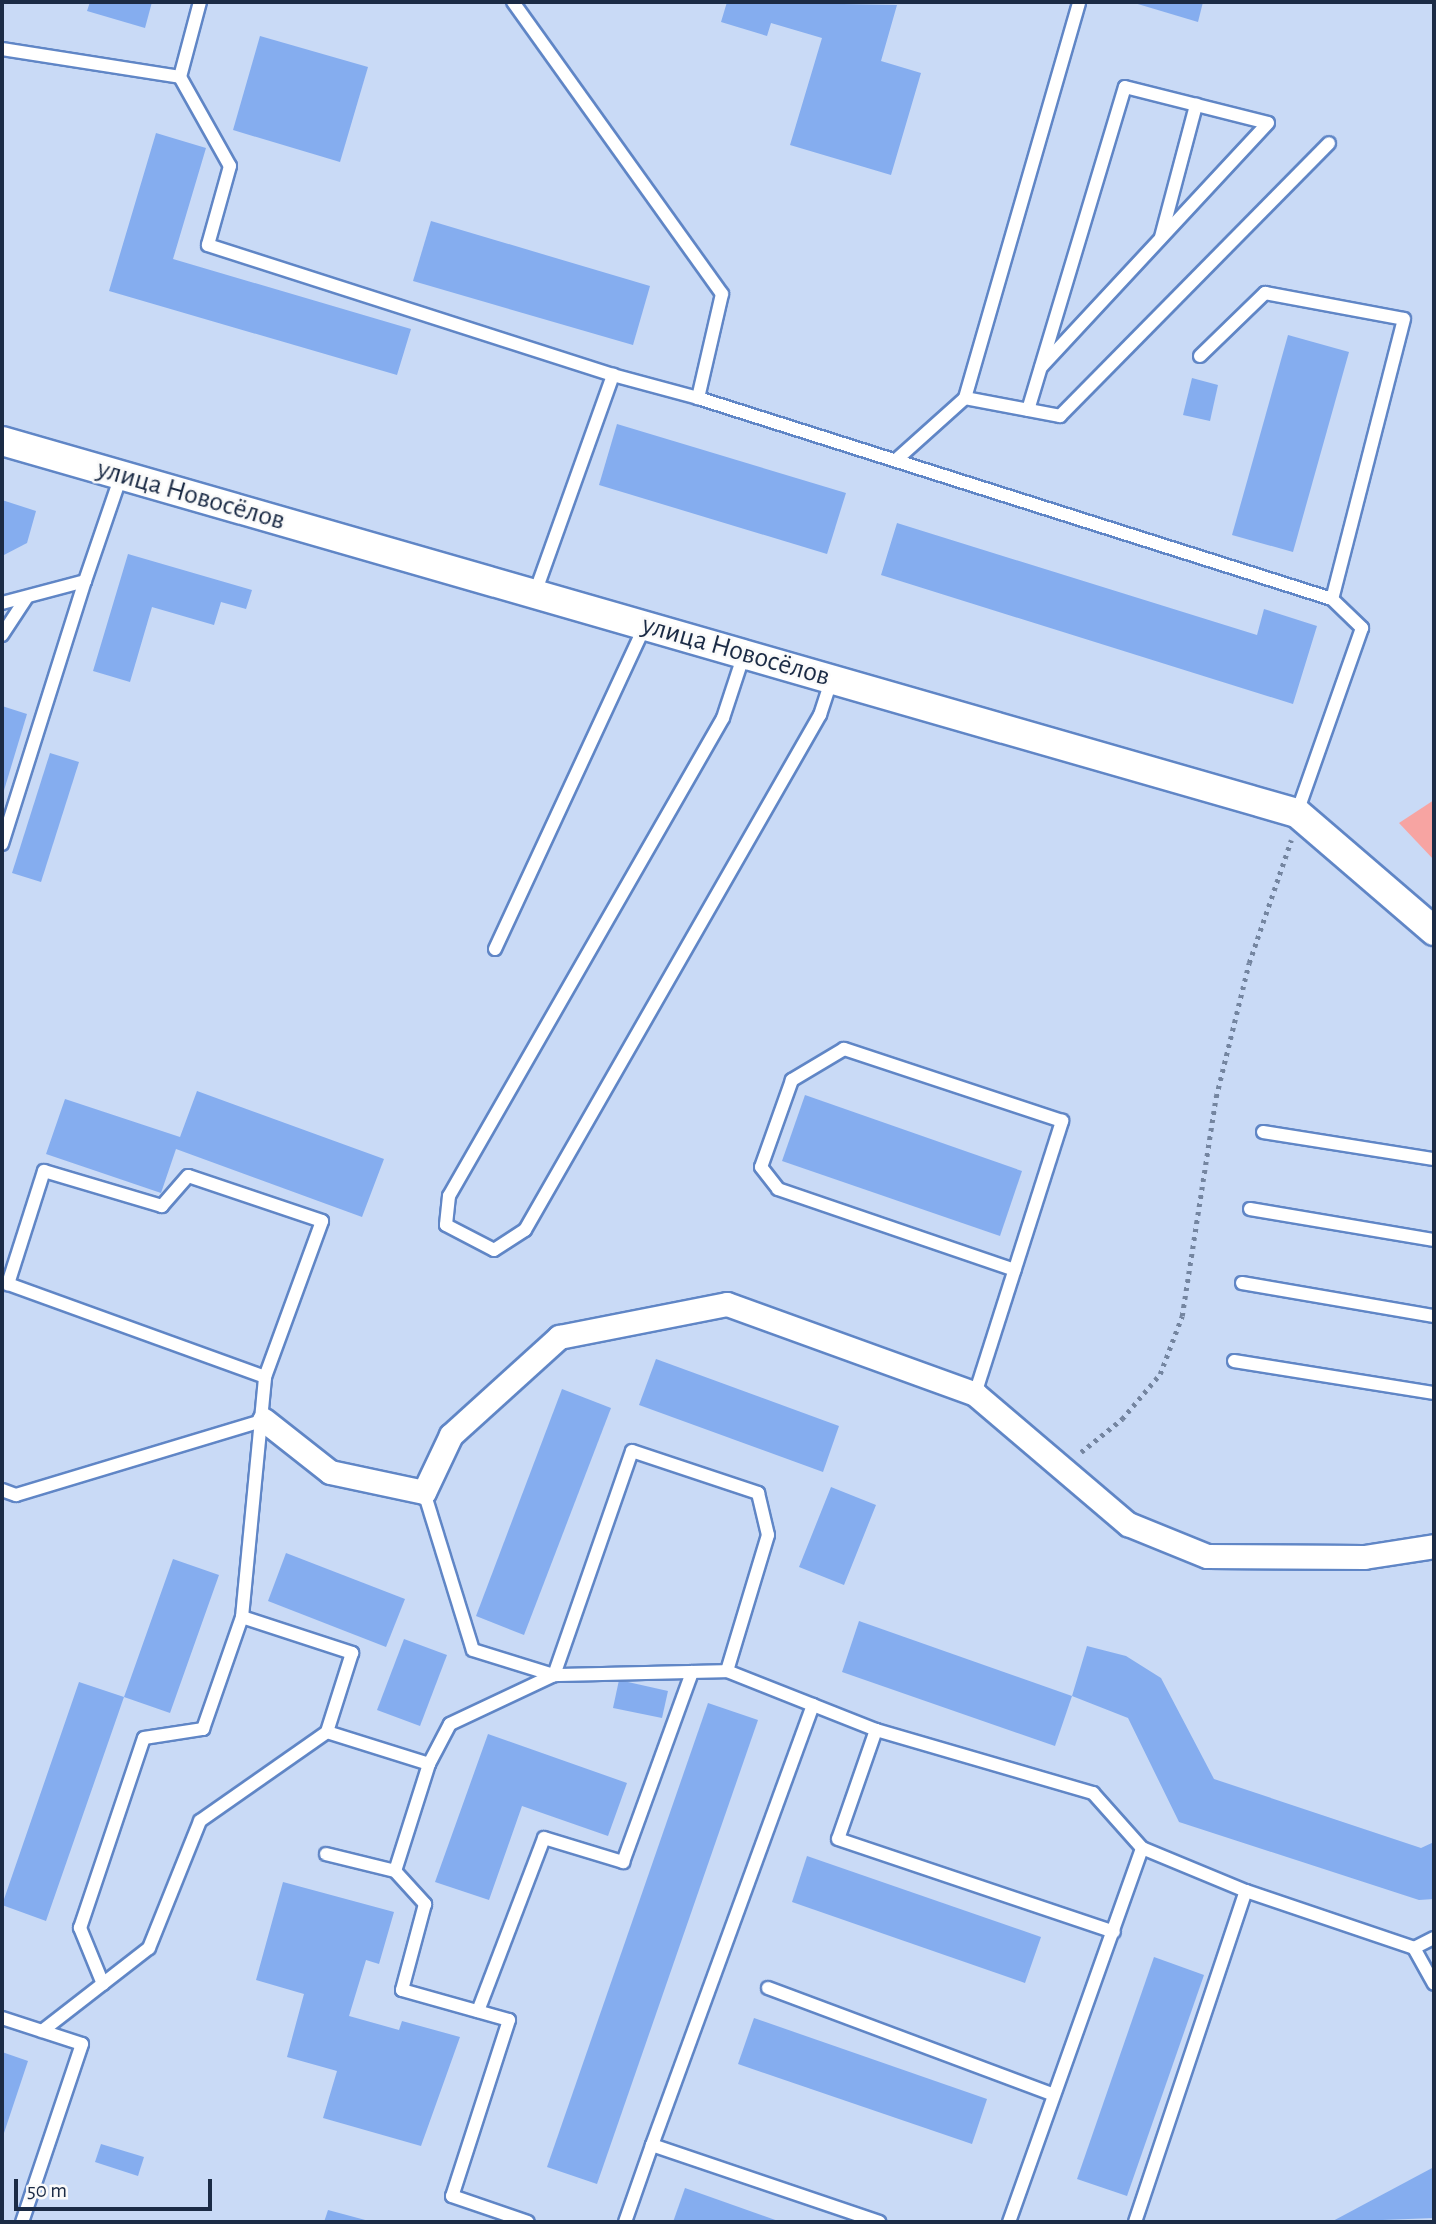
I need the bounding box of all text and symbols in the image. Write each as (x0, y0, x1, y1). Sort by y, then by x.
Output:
street label: улица Новосёлов (93, 452, 289, 538)
street label: улица Новосёлов (638, 608, 834, 694)
scale bar (18, 2164, 215, 2208)
text: 50 m (27, 2180, 67, 2201)

